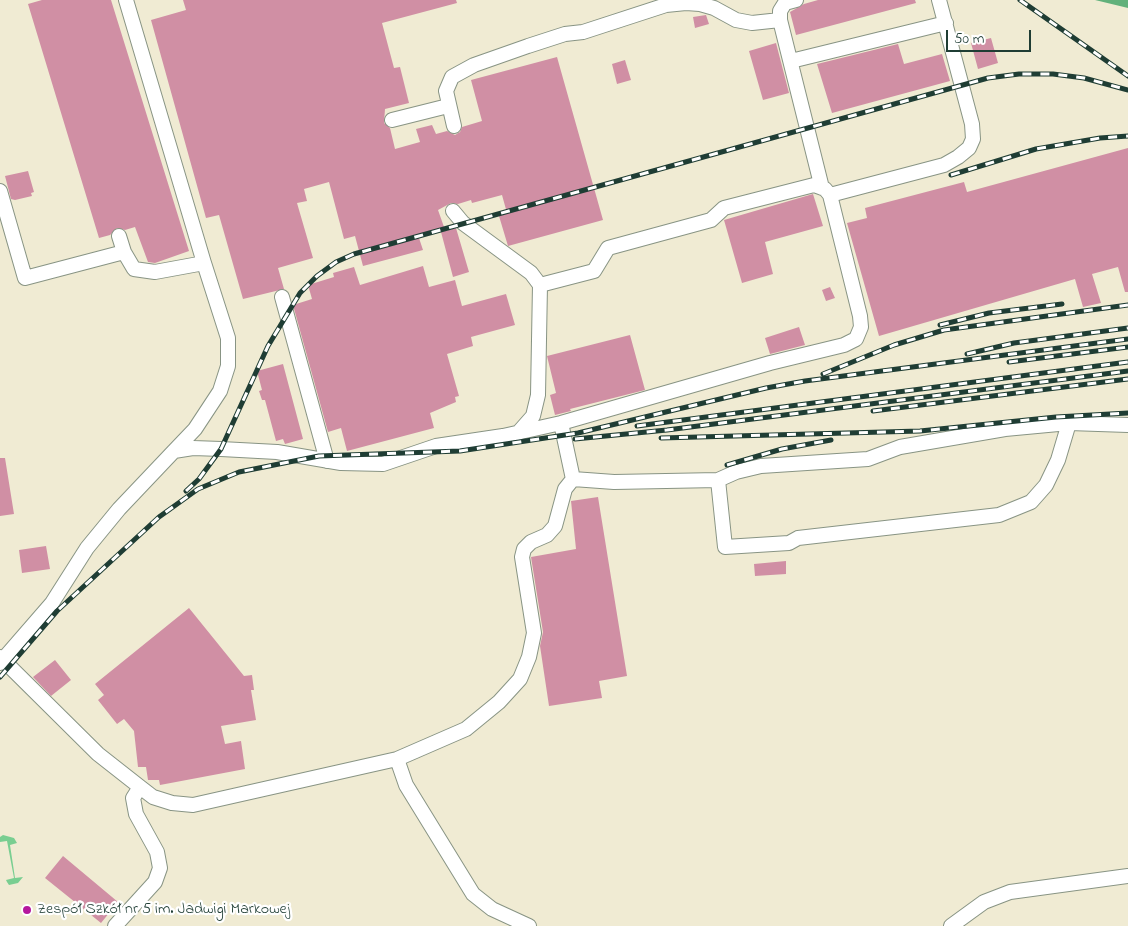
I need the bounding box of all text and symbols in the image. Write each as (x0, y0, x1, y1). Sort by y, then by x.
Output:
scale bar (948, 20, 1033, 52)
text: 50 m (954, 28, 984, 50)
place label: Zespół Szkół nr 5 im. Jadwigi Markowej (37, 900, 290, 920)
marker: Zespół Szkół nr 5 im. Jadwigi Markowej (21, 904, 33, 916)

